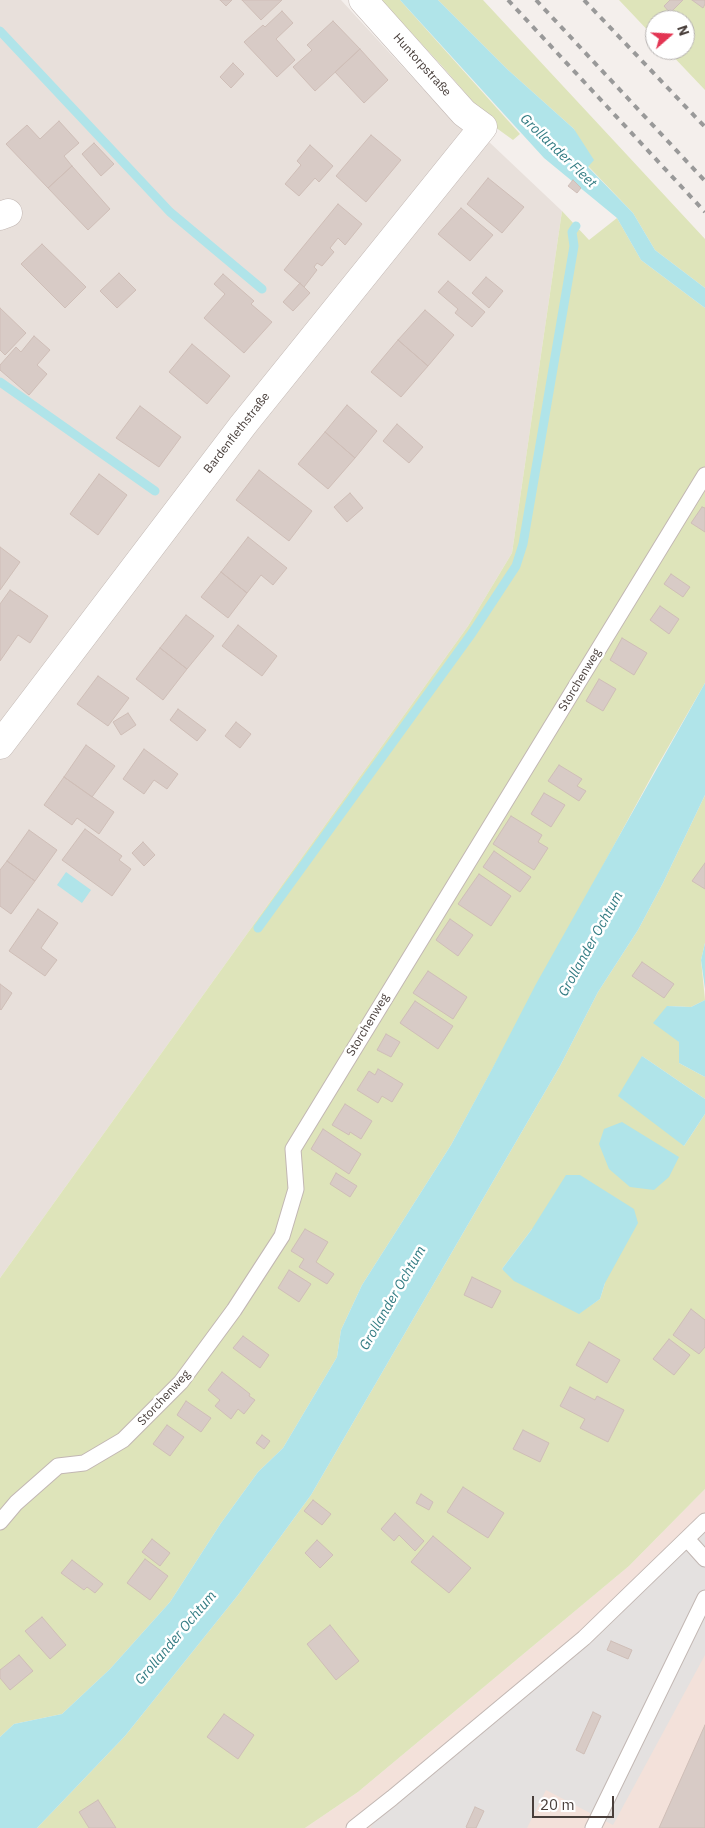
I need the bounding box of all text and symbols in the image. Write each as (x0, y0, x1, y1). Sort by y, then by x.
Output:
north arrow (645, 10, 695, 60)
text: N (673, 23, 693, 38)
street label: Huntorpstraße (390, 31, 454, 99)
water label: Grollander Fleet (517, 111, 599, 191)
street label: Bardenflethstraße (201, 390, 273, 476)
street label: Storchenweg (556, 646, 604, 714)
water label: Grollander Ochtum (555, 889, 627, 999)
street label: Storchenweg (344, 991, 392, 1059)
water label: Grollander Ochtum (356, 1243, 430, 1353)
street label: Storchenweg (135, 1367, 193, 1429)
water label: Grollander Ochtum (132, 1588, 220, 1688)
scale bar (535, 1786, 618, 1818)
text: 20 m (540, 1795, 575, 1814)

